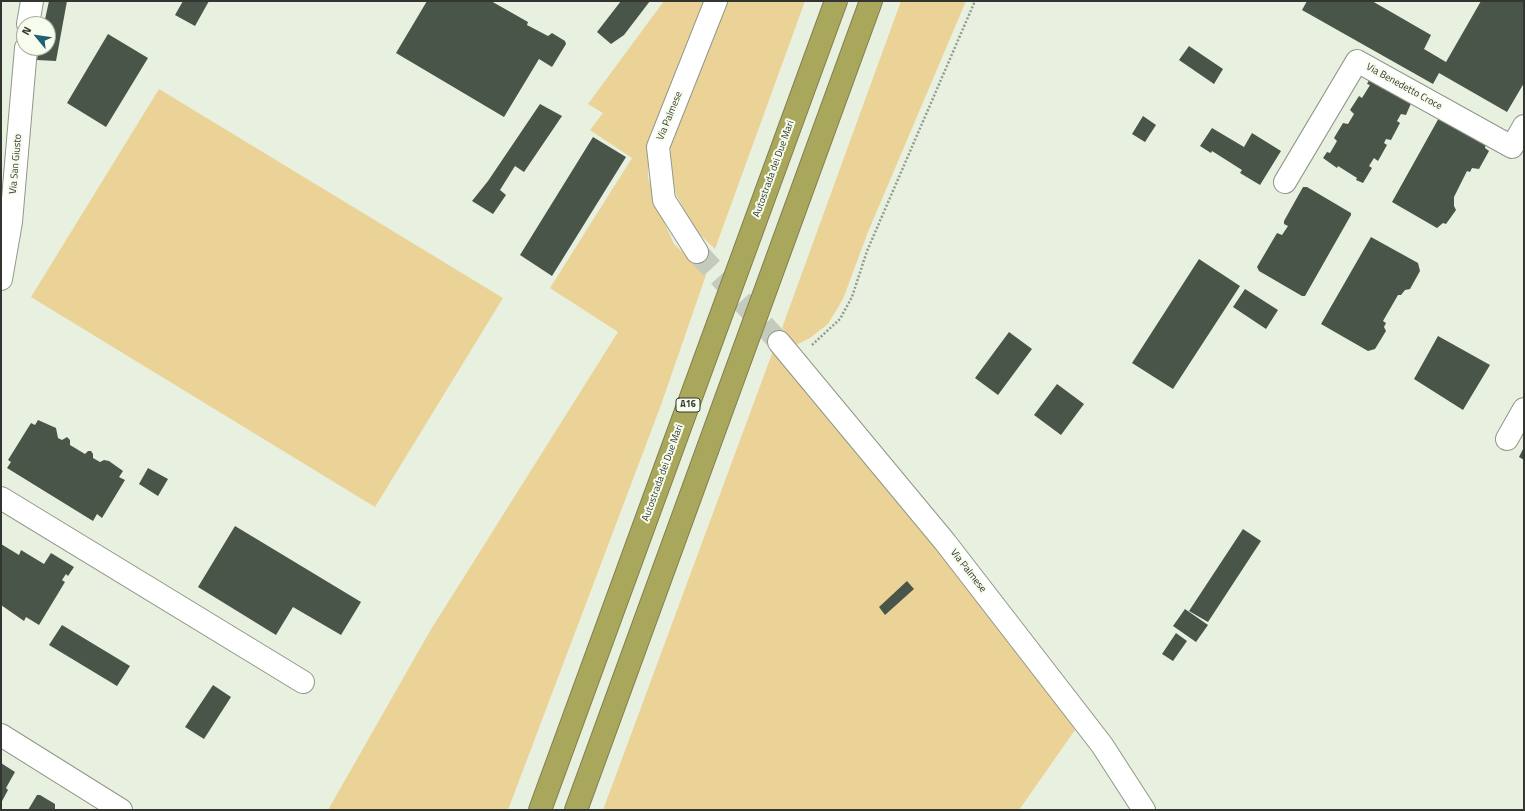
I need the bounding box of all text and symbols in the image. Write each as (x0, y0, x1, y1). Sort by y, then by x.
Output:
north arrow (16, 16, 56, 56)
text: N (18, 23, 35, 38)
street label: Via Benedetto Croce (1364, 61, 1444, 113)
street label: Via Palmese (655, 90, 685, 142)
street label: Autostrada dei Due Mari (751, 119, 797, 219)
street label: Via San Giusto (7, 133, 25, 195)
road number: A16 (676, 398, 700, 412)
street label: Autostrada dei Due Mari (640, 423, 686, 523)
street label: Via Palmese (947, 547, 989, 595)

